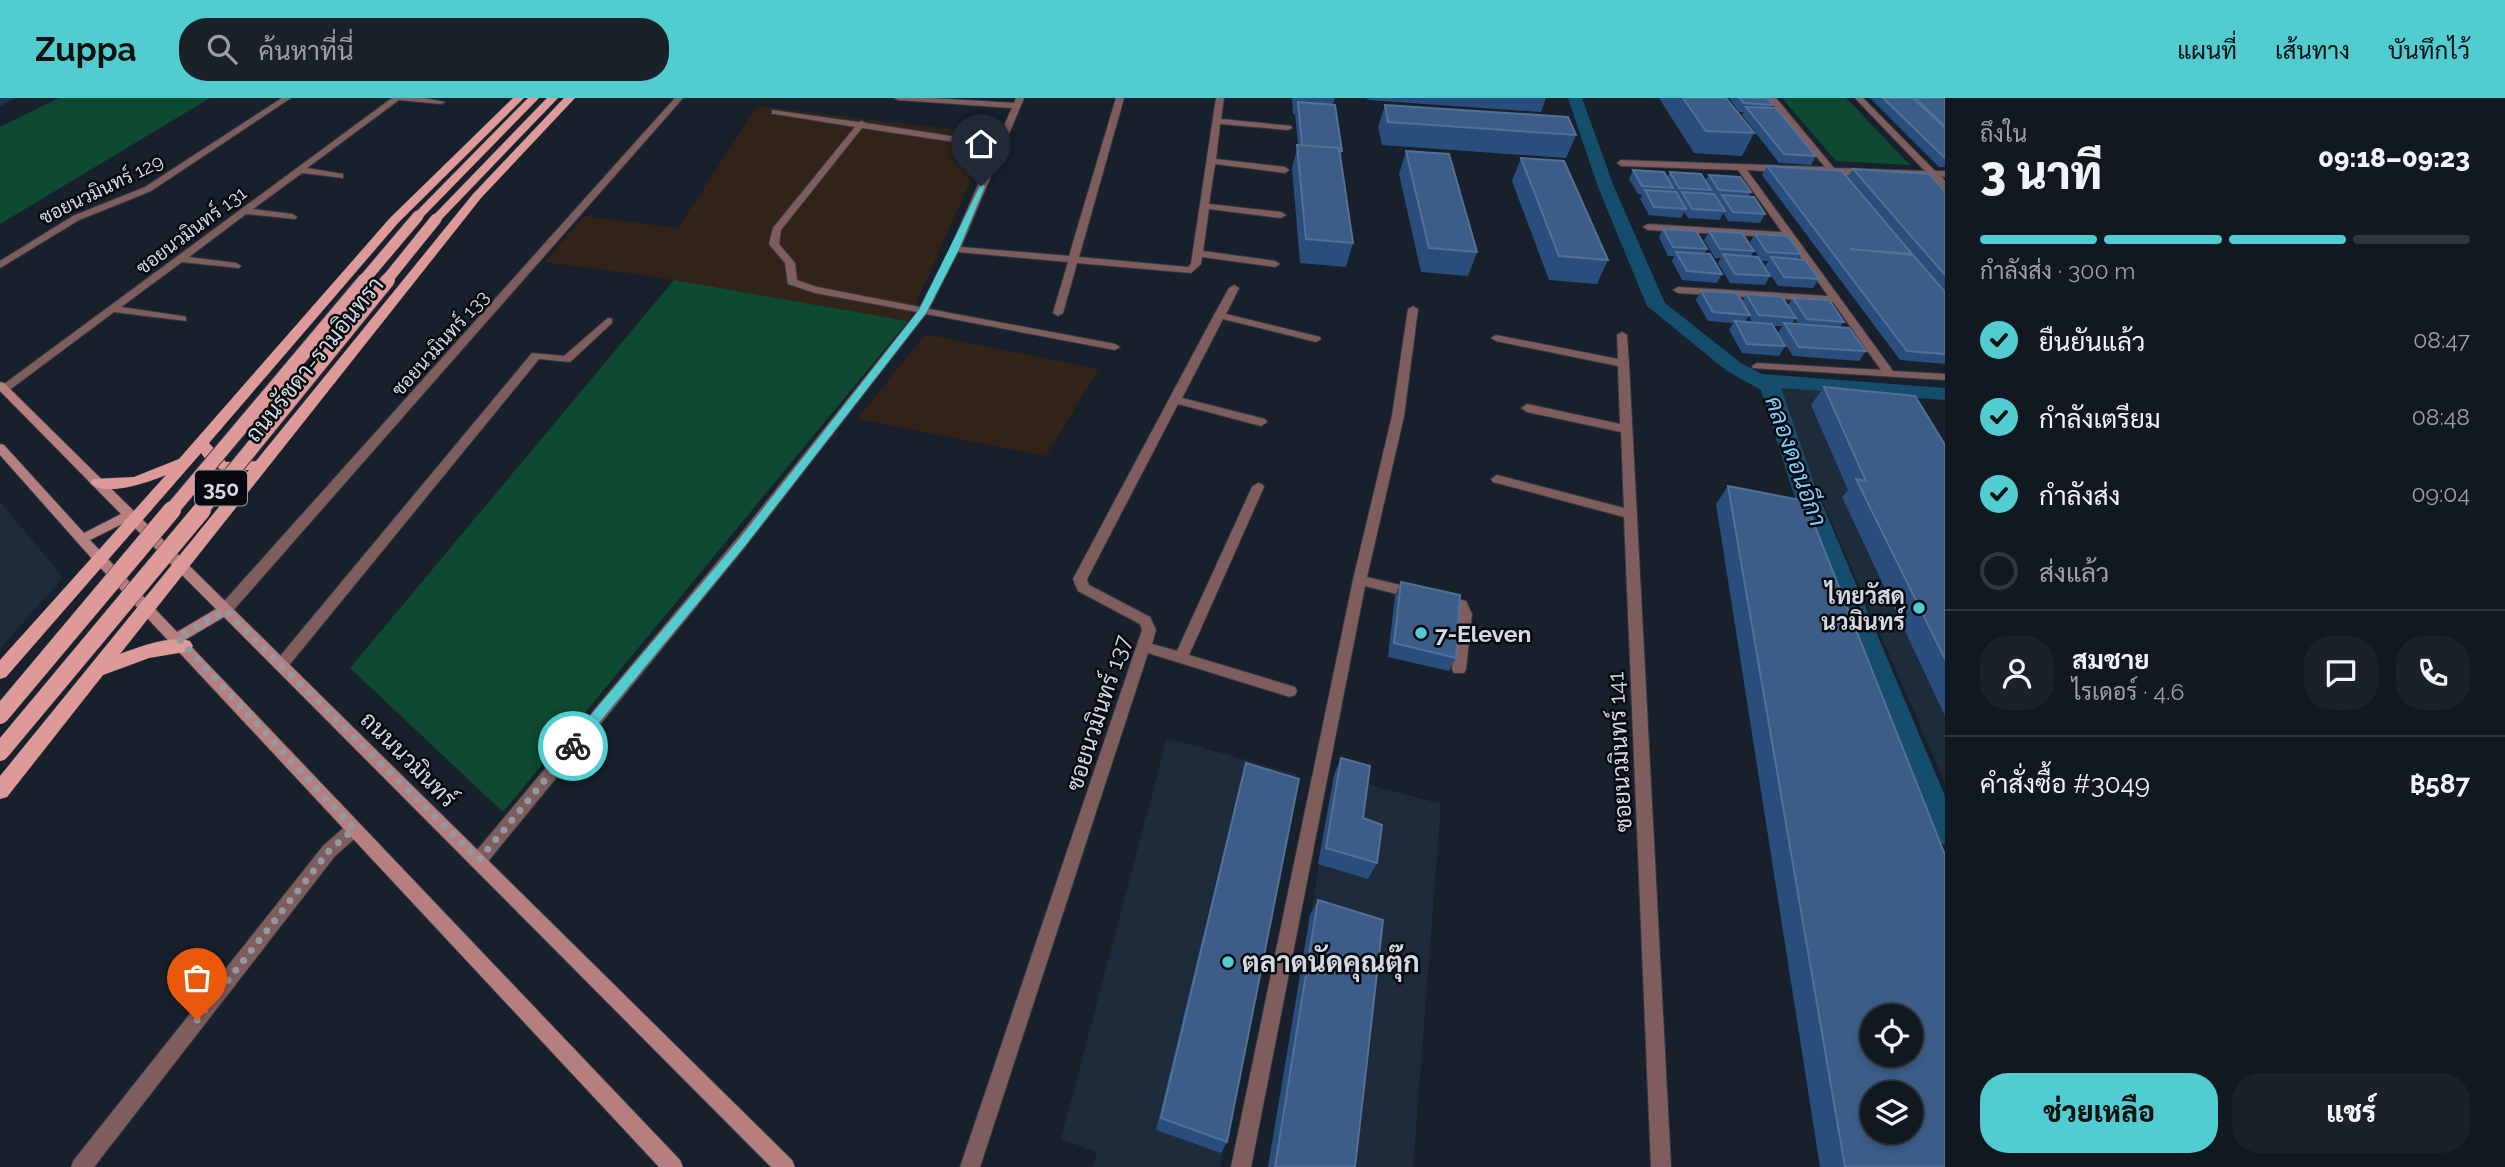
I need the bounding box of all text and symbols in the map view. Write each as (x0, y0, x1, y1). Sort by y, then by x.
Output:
search box (179, 18, 669, 81)
text: Zuppa (35, 30, 137, 69)
icon: search (203, 30, 241, 68)
text: ค้นหาที่นี่ (259, 36, 354, 66)
text: แผนที่ (2177, 36, 2237, 65)
text: เส้นทาง (2275, 36, 2350, 65)
text: บันทึกไว้ (2388, 36, 2470, 65)
pin (951, 114, 1011, 186)
text: ถึงใน (1980, 120, 2027, 147)
icon: home (962, 125, 1000, 163)
text: 09:18–09:23 (2318, 143, 2470, 173)
text: 3 นาที (1980, 146, 2102, 200)
street label: ซอยนวมินทร์ 129 (35, 149, 166, 228)
street label: ซอยนวมินทร์ 131 (131, 181, 250, 279)
text: กำลังส่ง · 300 m (1980, 257, 2135, 284)
street label: ถนนรัชดา-รามอินทรา (239, 271, 389, 447)
street label: ซอยนวมินทร์ 133 (386, 285, 493, 400)
icon: check (1980, 321, 2018, 359)
text: 08:47 (2413, 326, 2470, 353)
text: ยืนยันแล้ว (2039, 327, 2145, 357)
water label: คลองดอนอีกา (1759, 392, 1833, 530)
icon: check (1980, 398, 2018, 436)
text: 08:48 (2412, 403, 2470, 430)
text: กำลังเตรียม (2039, 404, 2161, 434)
road number: 350 (195, 470, 247, 506)
icon: check (1980, 475, 2018, 513)
text: 09:04 (2411, 480, 2470, 507)
text: กำลังส่ง (2039, 481, 2120, 511)
text: ส่งแล้ว (2039, 558, 2109, 588)
place label: ไทยวัสดุ นวมินทร์ (1821, 580, 1906, 635)
marker: ไทยวัสดุ นวมินทร์ (1911, 600, 1927, 616)
place label: 7-Eleven (1435, 620, 1531, 647)
marker: 7-Eleven (1413, 625, 1429, 641)
street label: ซอยนวมินทร์ 137 (1058, 630, 1136, 794)
button: person (1980, 636, 2054, 710)
button: chat (2304, 636, 2378, 710)
button: phone (2396, 636, 2470, 710)
text: สมชาย (2072, 645, 2149, 675)
street label: ซอยนวมินทร์ 141 (1599, 671, 1637, 833)
text: ไรเดอร์ · 4.6 (2072, 678, 2184, 705)
street label: ถนนนวมินทร์ (356, 704, 464, 812)
courier (538, 711, 608, 781)
icon: bike (554, 727, 592, 765)
text: คำสั่งซื้อ #3049 (1980, 769, 2150, 799)
text: ฿587 (2410, 769, 2470, 799)
place label: ตลาดนัดคุณตุ๊ก (1242, 944, 1420, 982)
pin (167, 948, 227, 1020)
marker: ตลาดนัดคุณตุ๊ก (1220, 954, 1236, 970)
icon: bag (178, 959, 216, 997)
map controls (1860, 1004, 1923, 1144)
button: locate (1860, 1004, 1923, 1067)
button: ช่วยเหลือ (1980, 1073, 2218, 1153)
button: แชร์ (2232, 1073, 2470, 1153)
button: layers (1860, 1081, 1923, 1144)

